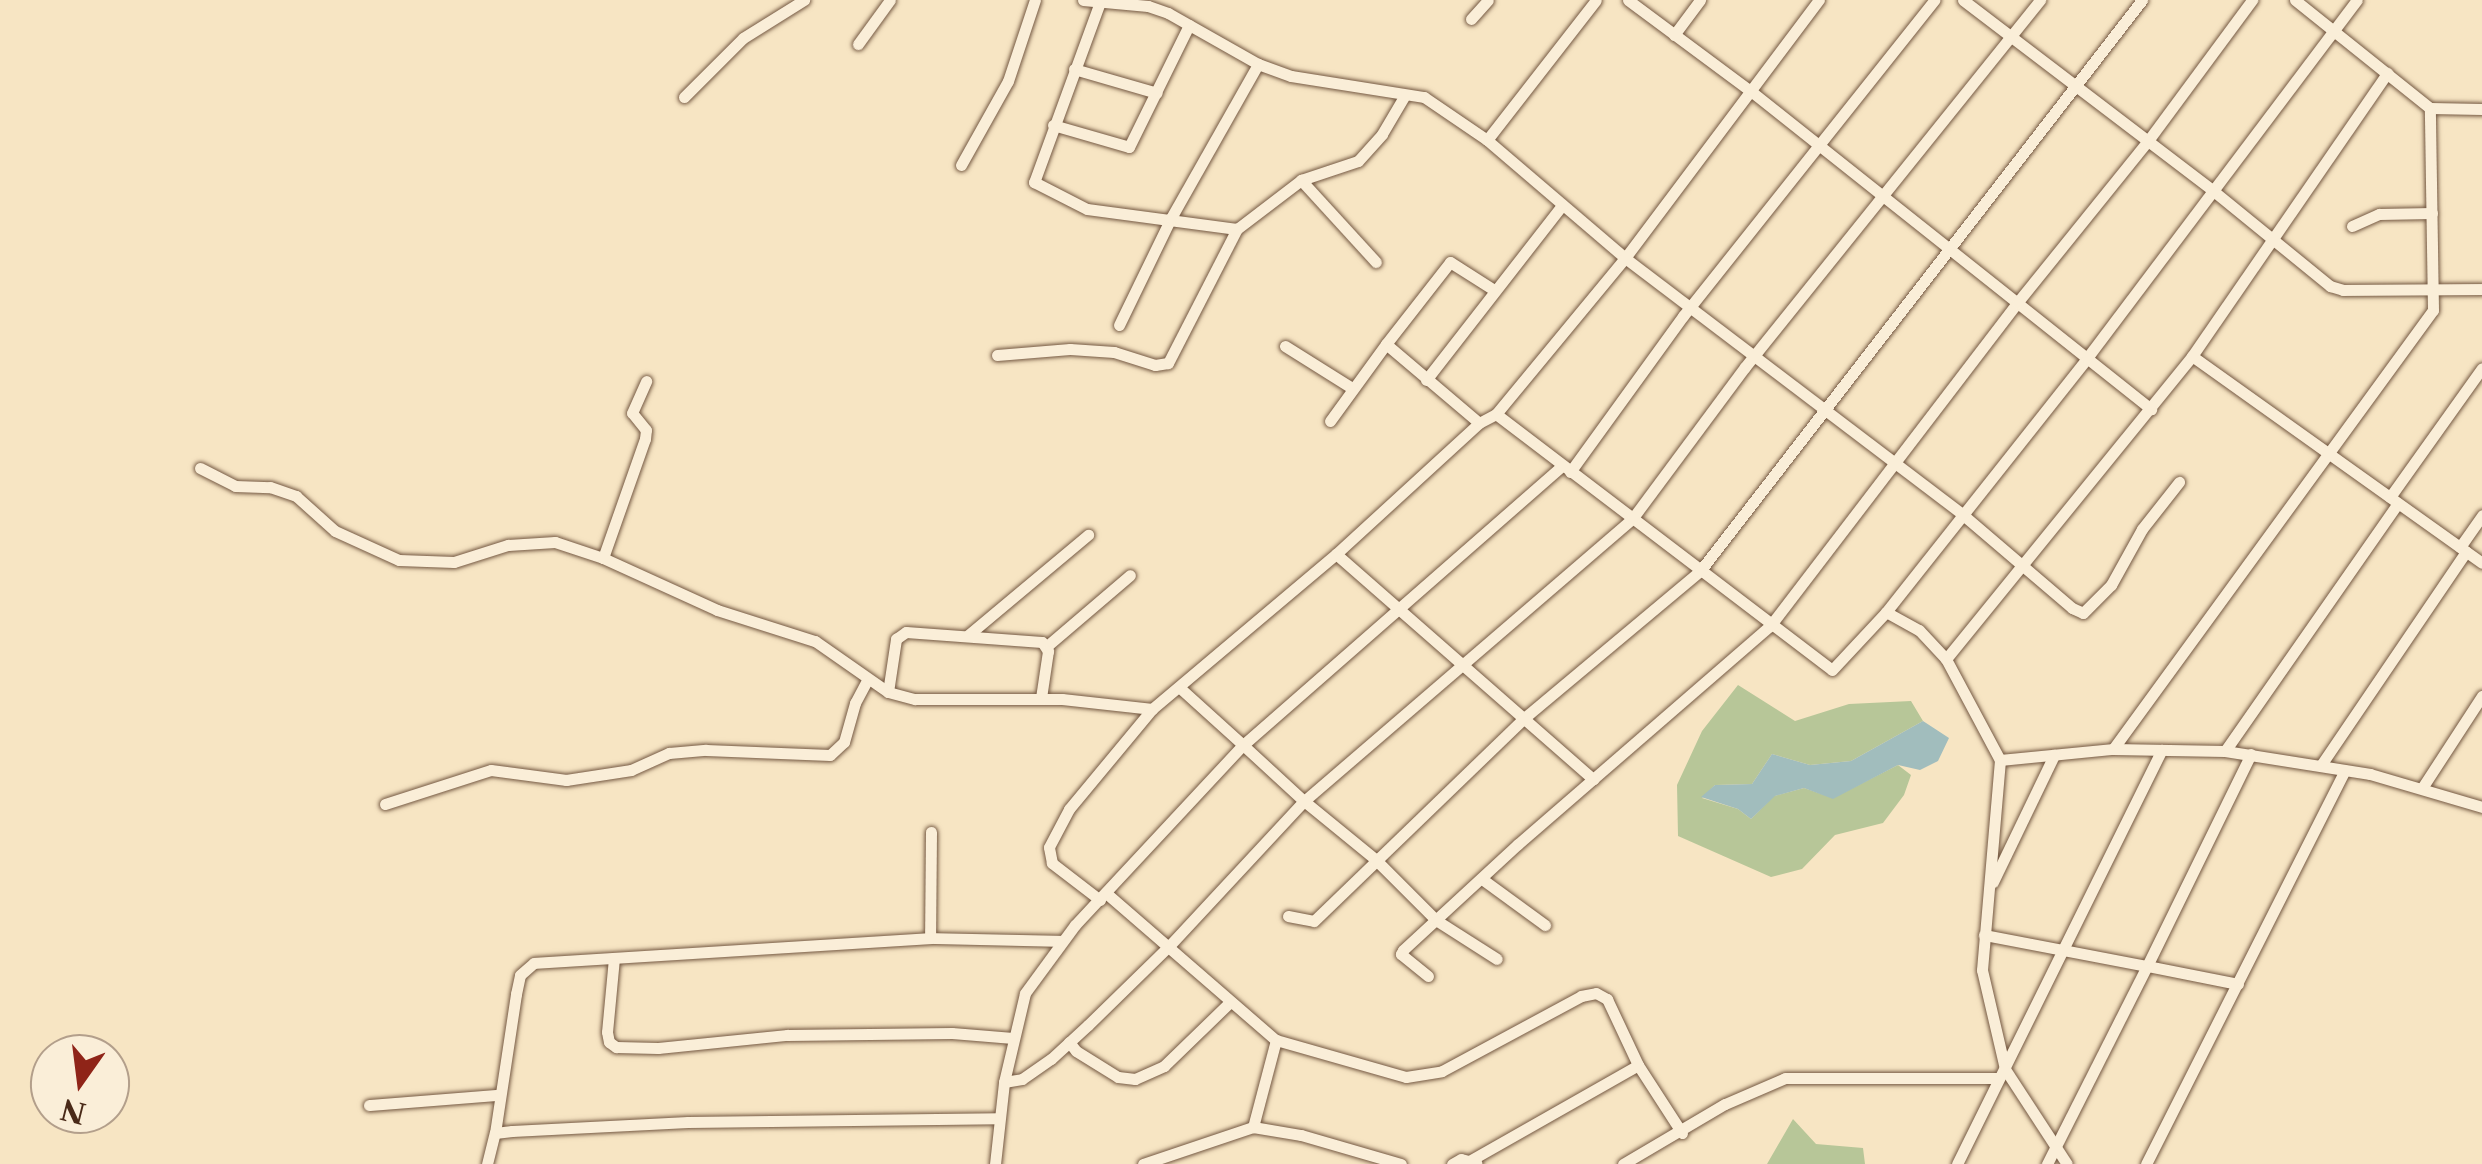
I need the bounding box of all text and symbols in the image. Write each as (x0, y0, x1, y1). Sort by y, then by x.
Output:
north arrow (30, 1034, 130, 1134)
text: N (57, 1092, 89, 1131)

